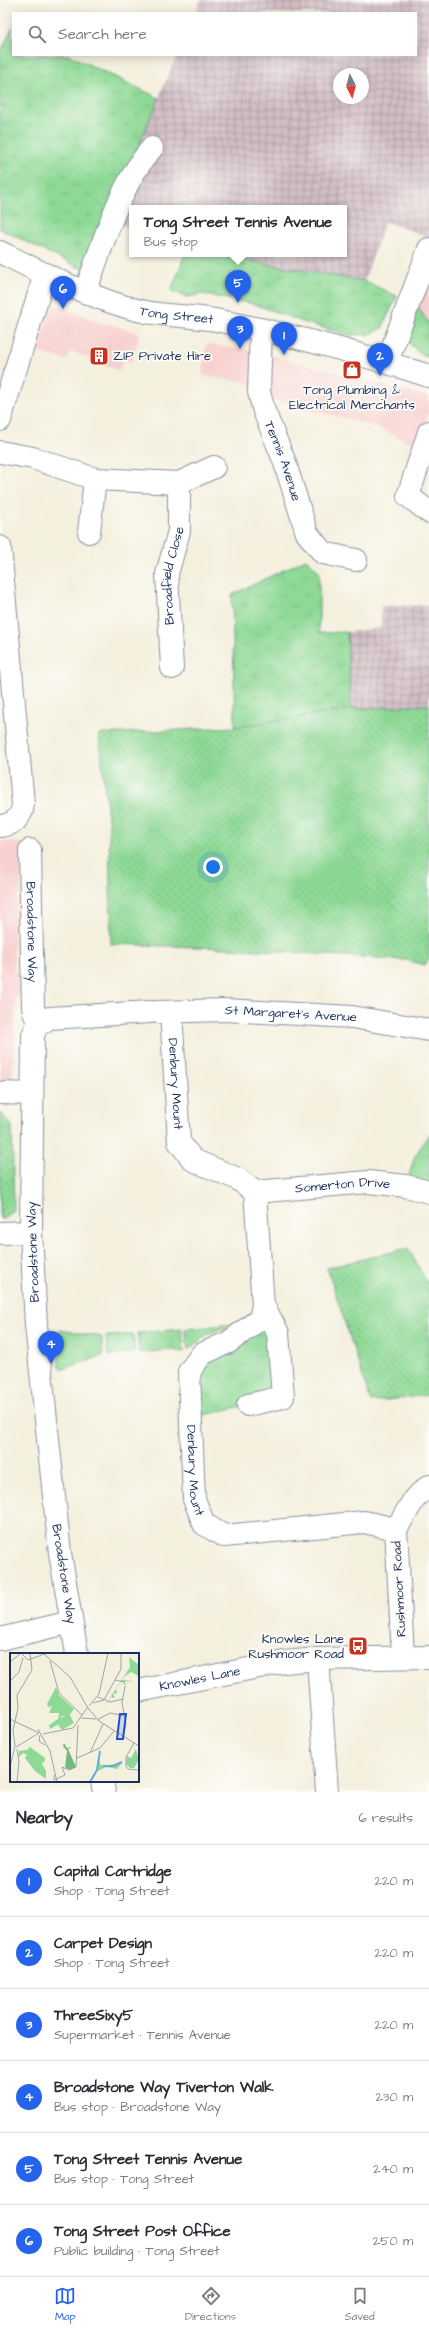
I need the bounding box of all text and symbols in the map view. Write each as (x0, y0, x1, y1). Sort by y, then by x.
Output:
search box (12, 12, 417, 56)
icon: search (26, 23, 48, 45)
text: Search here (58, 24, 147, 45)
north arrow (333, 68, 369, 104)
popup (129, 205, 347, 257)
text: Tong Street Tennis Avenue (144, 212, 332, 233)
text: Bus stop (144, 233, 198, 251)
pin: 5 (225, 270, 251, 303)
pin: 6 (50, 276, 76, 309)
street label: Tong Street (138, 302, 215, 329)
pin: 3 (227, 316, 253, 349)
pin: 1 (271, 322, 297, 355)
pin: 2 (367, 343, 393, 376)
building icon: ZIP Private Hire (88, 345, 110, 367)
place label: ZIP Private Hire (113, 347, 211, 365)
shop icon: Tong Plumbing & Electrical Merchants (341, 359, 363, 381)
place label: Tong Plumbing & Electrical Merchants (289, 381, 415, 414)
street label: Tennis Avenue (260, 418, 305, 503)
street label: Broadfield Close (158, 527, 188, 625)
your location (203, 857, 223, 877)
street label: Broadstone Way (22, 881, 42, 983)
street label: St Margaret's Avenue (224, 1001, 358, 1027)
street label: Denbury Mount (164, 1037, 187, 1131)
street label: Somerton Drive (294, 1173, 391, 1197)
street label: Broadstone Way (22, 1201, 45, 1303)
pin: 4 (38, 1331, 64, 1364)
street label: Denbury Mount (182, 1424, 209, 1519)
street label: Broadstone Way (46, 1523, 81, 1625)
street label: Rushmoor Road (387, 1540, 410, 1637)
place label: Knowles Lane Rushmoor Road (248, 1630, 344, 1663)
bus stop icon: Knowles Lane Rushmoor Road (347, 1635, 369, 1657)
inset map (10, 1653, 139, 1782)
street label: Knowles Lane (158, 1662, 242, 1696)
text: Nearby (16, 1806, 73, 1830)
text: 6 results (358, 1809, 413, 1827)
text: Capital Cartridge (54, 1861, 172, 1882)
text: 1 (28, 1872, 30, 1890)
text: 220 m (375, 1872, 413, 1890)
text: Shop · Tong Street (54, 1882, 170, 1900)
text: Carpet Design (54, 1933, 152, 1954)
text: 2 (25, 1944, 33, 1962)
text: 220 m (375, 1944, 413, 1962)
text: Shop · Tong Street (54, 1954, 170, 1972)
text: ThreeSixy5 (54, 2005, 133, 2026)
text: 3 (26, 2016, 32, 2034)
text: 220 m (375, 2016, 413, 2034)
text: Supermarket · Tennis Avenue (54, 2026, 231, 2044)
text: Broadstone Way Tiverton Walk (54, 2077, 273, 2098)
text: 4 (25, 2088, 33, 2106)
text: 230 m (375, 2088, 413, 2106)
text: Bus stop · Broadstone Way (54, 2098, 221, 2116)
text: Tong Street Tennis Avenue (54, 2149, 242, 2170)
text: 5 (24, 2160, 34, 2178)
text: 240 m (373, 2160, 413, 2178)
text: Bus stop · Tong Street (54, 2170, 194, 2188)
text: Tong Street Post Office (54, 2221, 231, 2242)
text: 6 (25, 2232, 33, 2250)
text: 250 m (373, 2232, 413, 2250)
text: Public building · Tong Street (54, 2242, 220, 2260)
tab: Map (54, 2285, 76, 2324)
tab: Directions (185, 2285, 236, 2324)
tab: Saved (345, 2285, 375, 2324)

